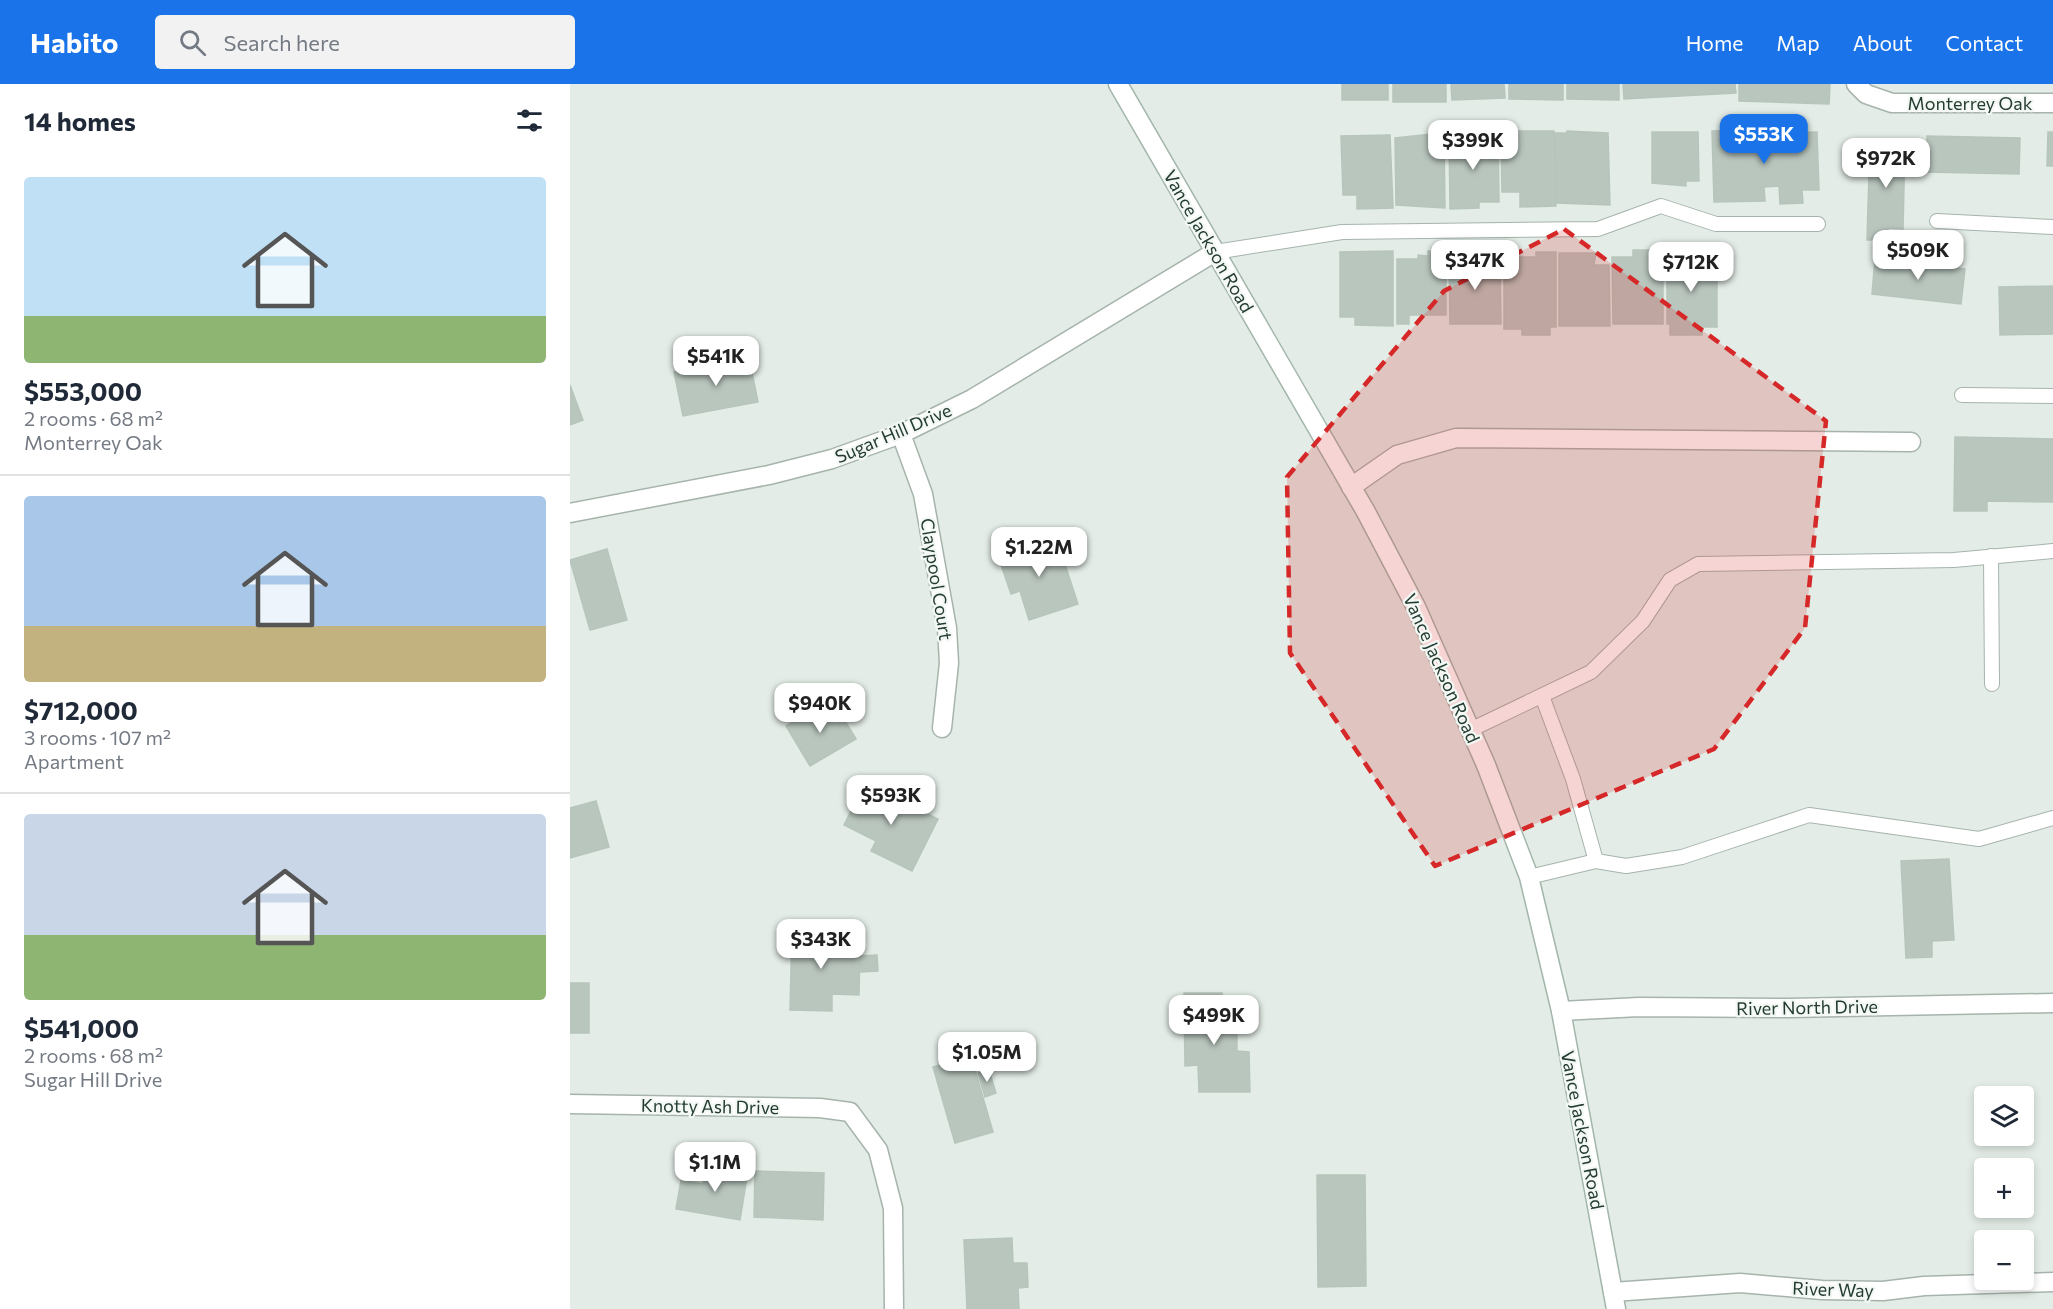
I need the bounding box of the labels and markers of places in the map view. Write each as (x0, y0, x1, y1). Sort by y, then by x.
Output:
pin: $553K (1722, 114, 1806, 165)
pin: $399K (1431, 120, 1515, 171)
pin: $972K (1844, 138, 1928, 189)
pin: $509K (1876, 230, 1960, 281)
pin: $347K (1433, 240, 1517, 291)
pin: $712K (1649, 242, 1733, 293)
pin: $541K (674, 336, 758, 387)
pin: $1.22M (990, 527, 1088, 578)
pin: $940K (778, 683, 862, 734)
pin: $593K (849, 775, 933, 826)
pin: $343K (779, 919, 863, 970)
pin: $499K (1172, 995, 1256, 1046)
pin: $1.05M (938, 1032, 1036, 1083)
pin: $1.1M (673, 1142, 757, 1193)

